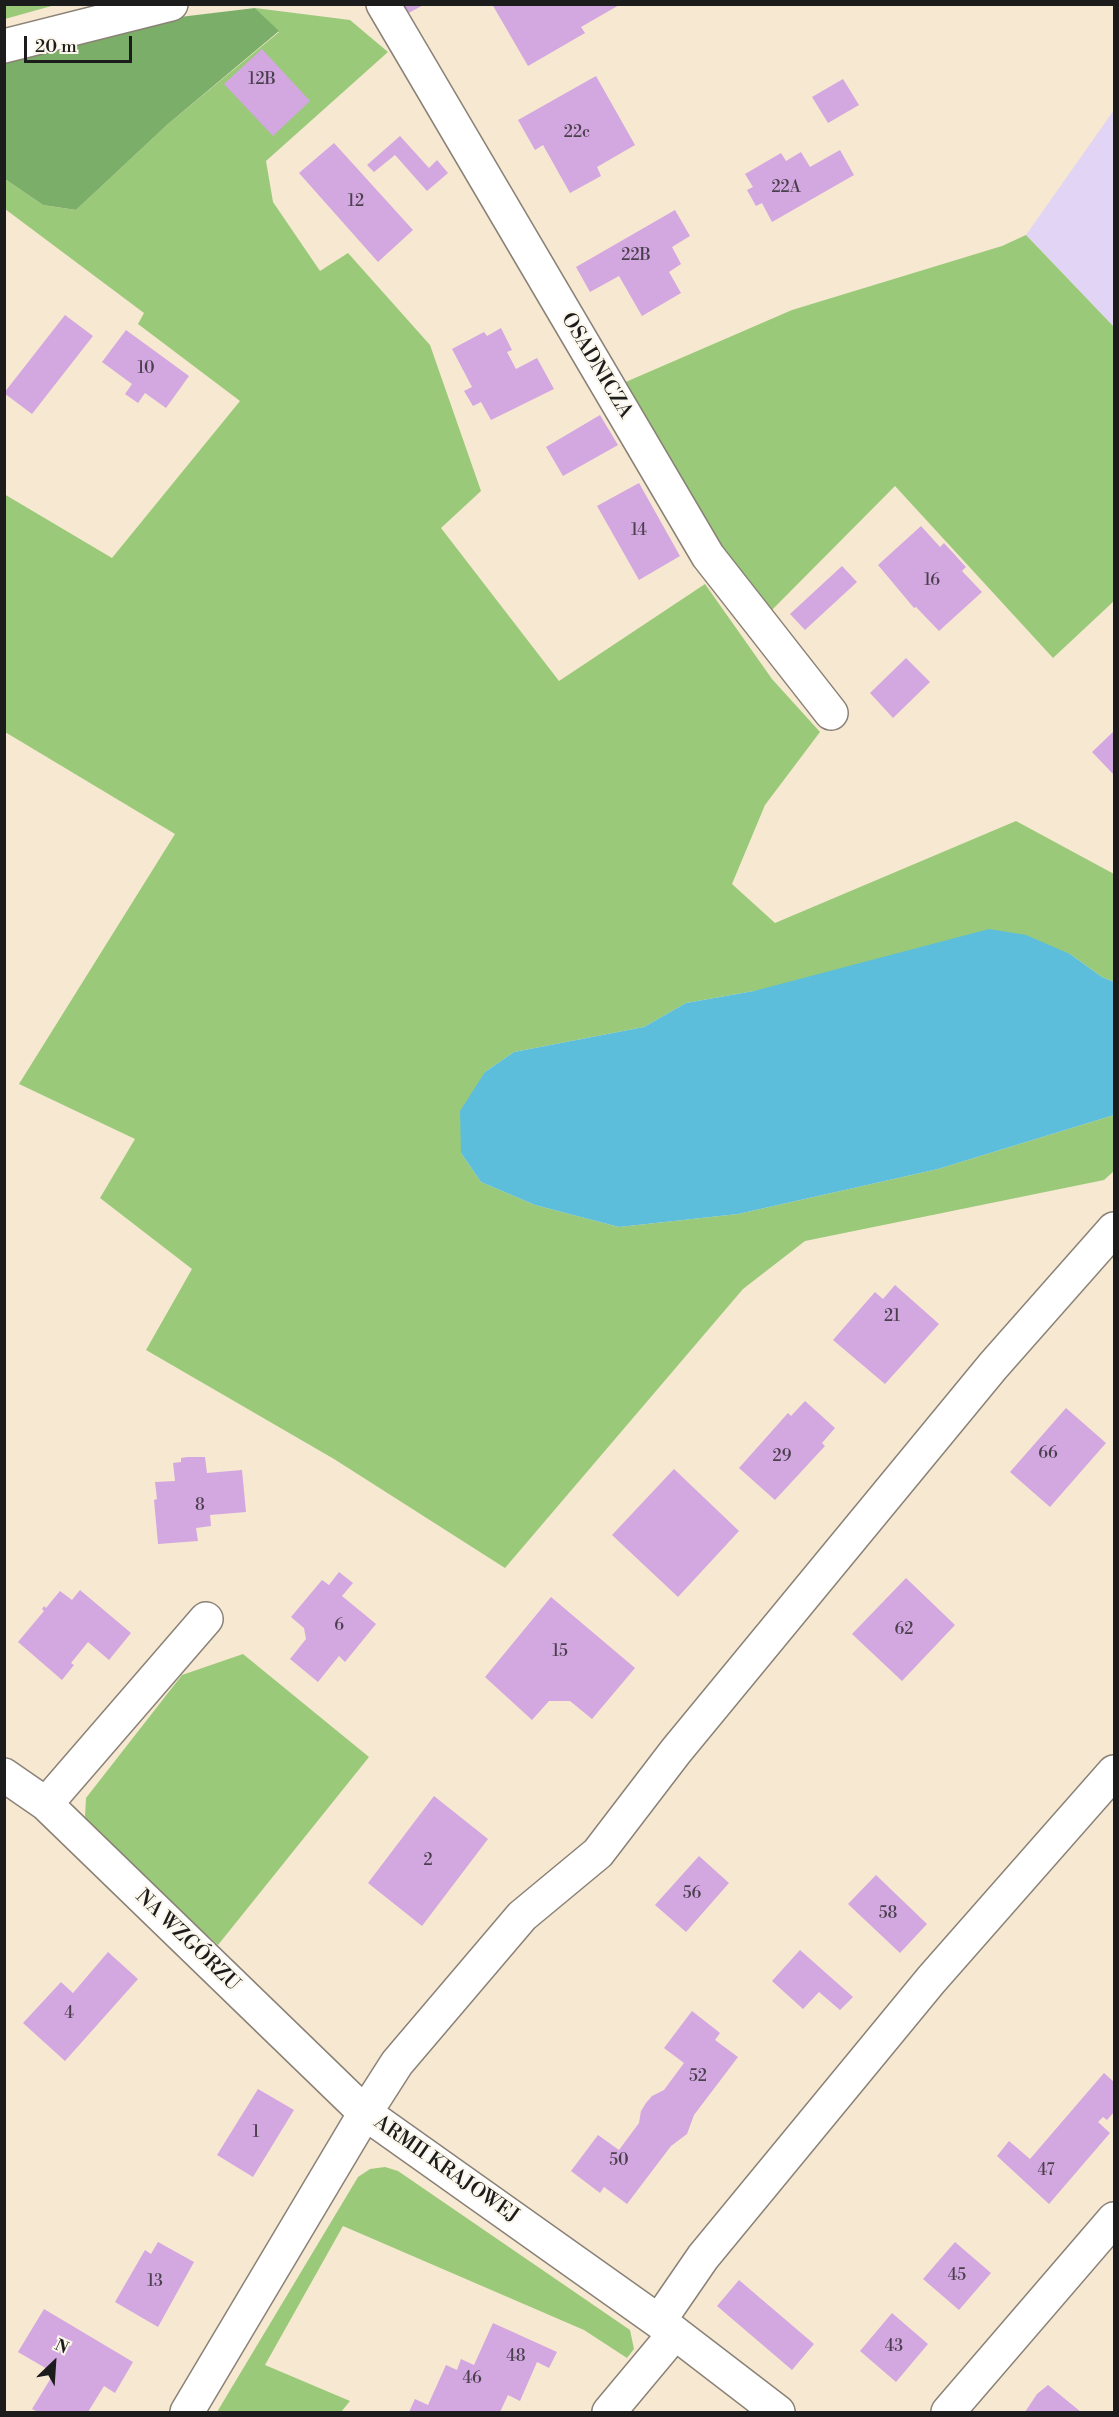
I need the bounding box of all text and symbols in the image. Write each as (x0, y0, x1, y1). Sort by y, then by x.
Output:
scale bar (27, 24, 135, 62)
text: 20 m (35, 35, 77, 58)
house number: 12B (248, 70, 276, 90)
house number: 22c (564, 123, 590, 143)
house number: 22A (771, 178, 801, 198)
house number: 12 (348, 192, 364, 212)
house number: 22B (621, 246, 651, 266)
street label: OSADNICZA (555, 309, 637, 423)
house number: 10 (138, 359, 154, 379)
house number: 14 (631, 521, 647, 541)
house number: 16 (924, 571, 940, 591)
house number: 21 (884, 1307, 900, 1327)
house number: 66 (1038, 1444, 1058, 1464)
house number: 29 (773, 1447, 791, 1467)
house number: 8 (195, 1496, 205, 1516)
house number: 6 (334, 1616, 344, 1636)
house number: 62 (895, 1620, 913, 1640)
house number: 15 (552, 1642, 568, 1662)
house number: 2 (423, 1851, 433, 1871)
house number: 56 (683, 1884, 701, 1904)
street label: NA WZGÓRZU (130, 1885, 244, 1997)
house number: 58 (879, 1904, 897, 1924)
house number: 4 (64, 2004, 74, 2024)
house number: 52 (689, 2067, 707, 2087)
street label: ARMII KRAJOWEJ (369, 2111, 523, 2229)
house number: 1 (253, 2123, 259, 2143)
house number: 50 (609, 2151, 629, 2171)
house number: 47 (1038, 2161, 1054, 2181)
house number: 45 (948, 2266, 966, 2286)
house number: 13 (147, 2272, 163, 2292)
north arrow (24, 2333, 84, 2393)
text: N (52, 2335, 72, 2358)
house number: 43 (885, 2337, 903, 2357)
house number: 48 (506, 2347, 526, 2367)
house number: 46 (462, 2369, 482, 2389)

